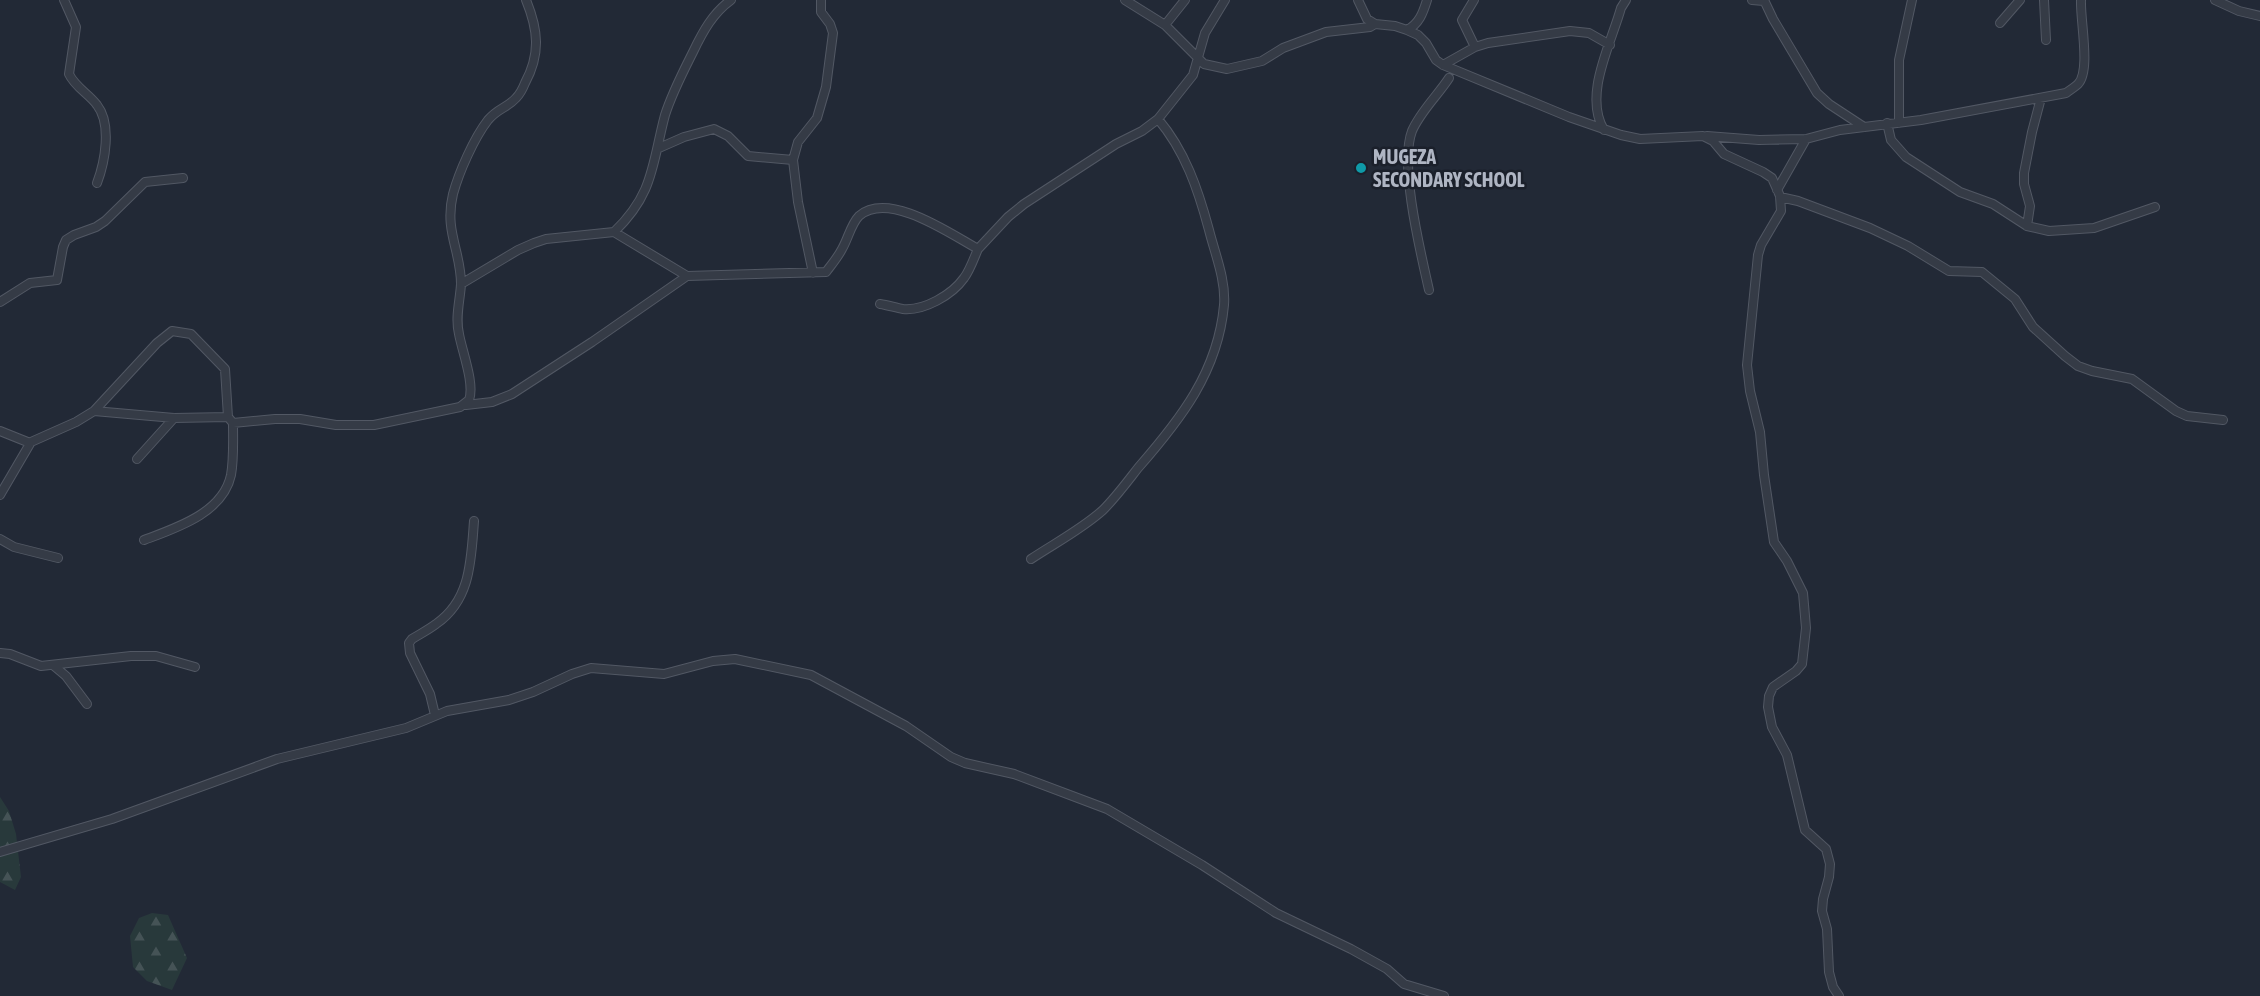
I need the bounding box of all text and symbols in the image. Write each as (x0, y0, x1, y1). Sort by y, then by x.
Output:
place label: MUGEZA SECONDARY SCHOOL (1373, 145, 1525, 191)
marker: MUGEZA SECONDARY SCHOOL (1354, 161, 1368, 175)

